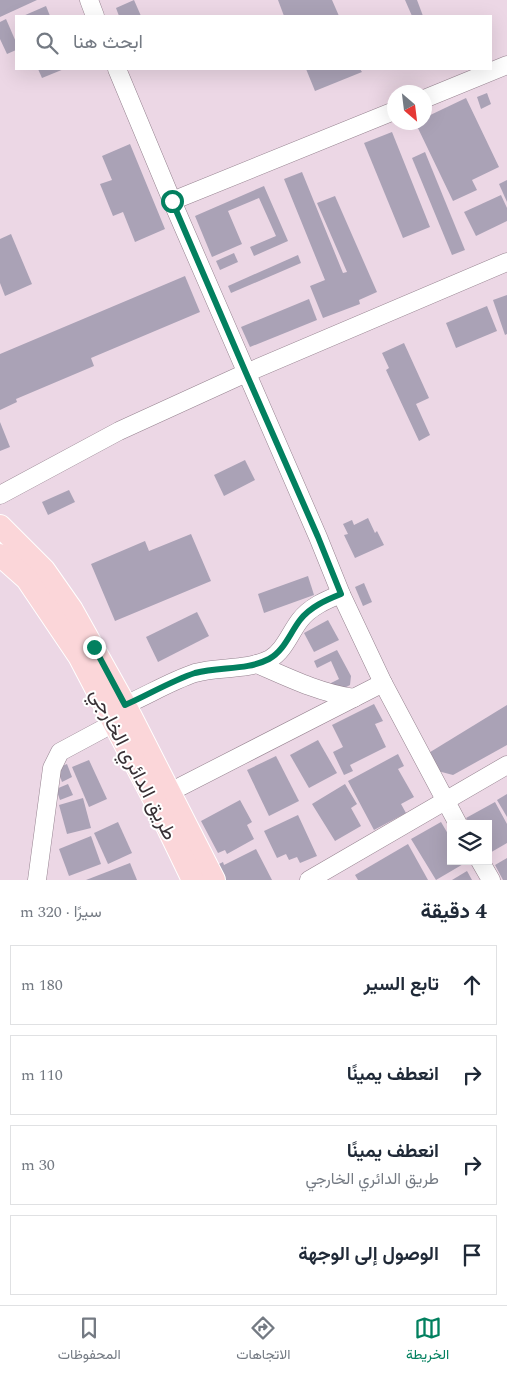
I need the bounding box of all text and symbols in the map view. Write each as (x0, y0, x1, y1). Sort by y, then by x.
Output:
search box (15, 15, 492, 70)
text: ابحث هنا (73, 28, 143, 57)
icon: search (33, 29, 61, 57)
north arrow (387, 85, 432, 130)
route start (161, 190, 184, 213)
route end (83, 636, 106, 659)
street label: طريق الدائري الخارجي (81, 683, 184, 846)
map controls (447, 820, 492, 865)
button: layers (447, 820, 492, 865)
text: 4 دقيقة (420, 896, 487, 928)
text: سيرًا · 320 m (20, 900, 102, 924)
text: تابع السير (363, 970, 439, 999)
icon: ahead (458, 971, 486, 999)
text: 180 m (21, 973, 63, 997)
text: انعطف يمينًا (347, 1060, 439, 1089)
icon: right (458, 1061, 486, 1089)
text: 110 m (21, 1063, 63, 1087)
text: انعطف يمينًا (347, 1137, 439, 1166)
icon: right (458, 1151, 486, 1179)
text: 30 m (21, 1153, 55, 1177)
text: طريق الدائري الخارجي (305, 1167, 439, 1191)
text: الوصول إلى الوجهة (298, 1240, 439, 1269)
icon: arrive (458, 1241, 486, 1269)
tab: المحفوظات (58, 1314, 121, 1367)
tab: الاتجاهات (236, 1314, 291, 1367)
tab: الخريطة (406, 1314, 449, 1367)

